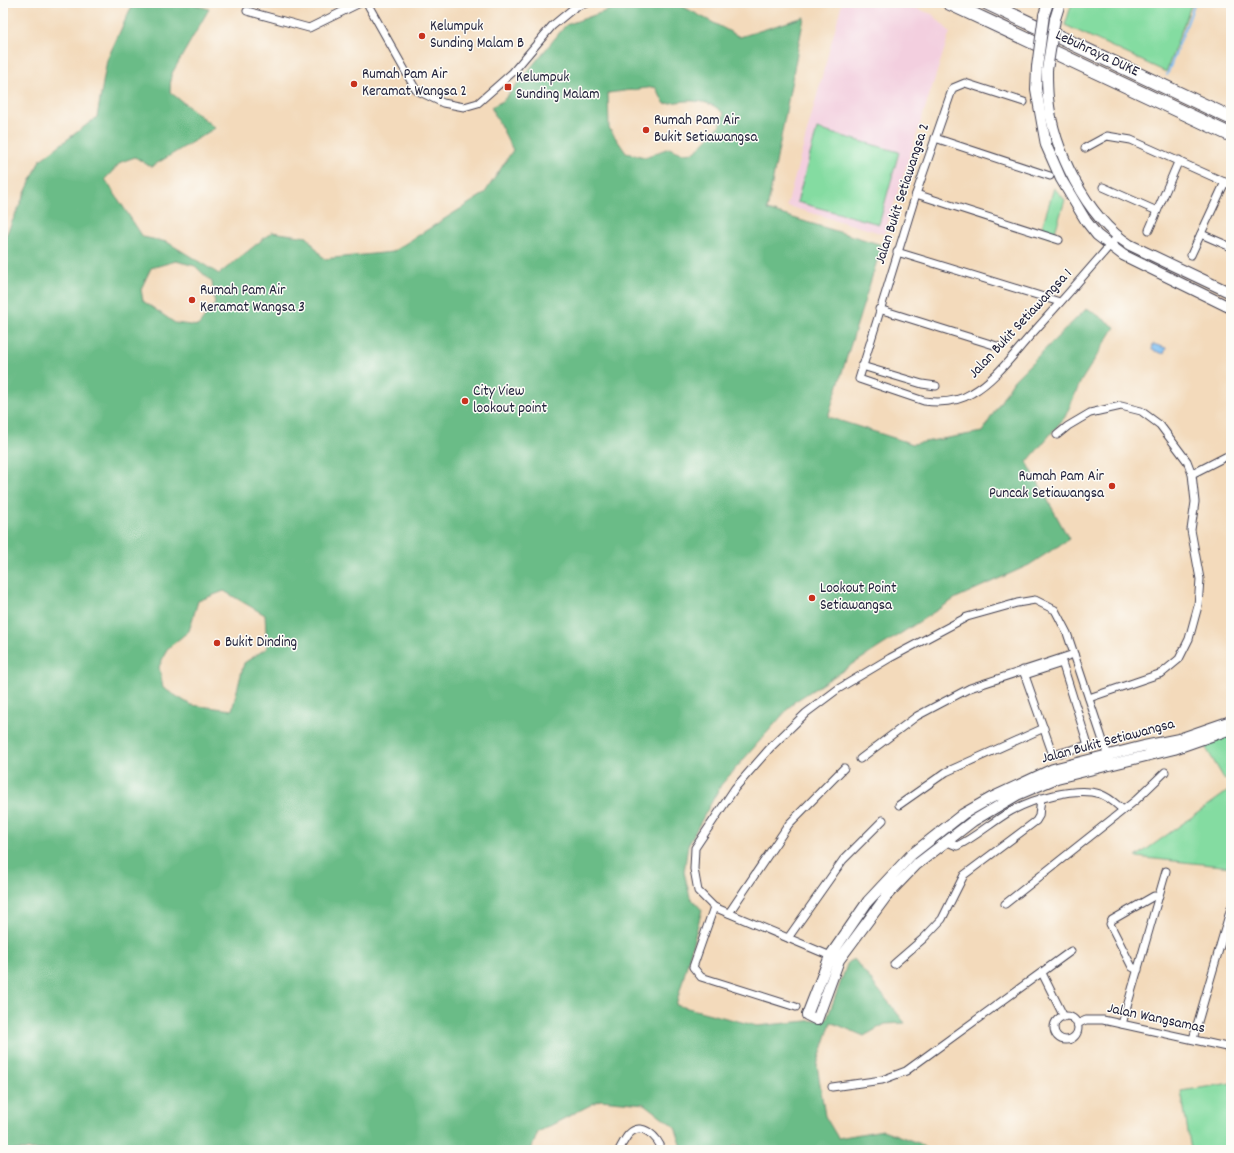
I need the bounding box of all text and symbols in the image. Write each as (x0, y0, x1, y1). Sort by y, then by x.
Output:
place label: Kelumpuk Sunding Malam B (430, 16, 524, 55)
street label: Lebuhraya DUKE (1051, 25, 1143, 83)
marker: Kelumpuk Sunding Malam B (417, 31, 427, 41)
place label: Rumah Pam Air Keramat Wangsa 2 (362, 64, 467, 103)
place label: Kelumpuk Sunding Malam (516, 67, 599, 106)
marker: Rumah Pam Air Keramat Wangsa 2 (349, 79, 359, 89)
marker: Kelumpuk Sunding Malam (503, 82, 513, 92)
place label: Rumah Pam Air Bukit Setiawangsa (654, 110, 758, 149)
street label: Jalan Bukit Setiawangsa 2 (870, 121, 936, 267)
marker: Rumah Pam Air Bukit Setiawangsa (641, 125, 651, 135)
street label: Jalan Bukit Setiawangsa 1 (964, 264, 1078, 384)
place label: Rumah Pam Air Keramat Wangsa 3 (200, 280, 305, 319)
marker: Rumah Pam Air Keramat Wangsa 3 (187, 295, 197, 305)
place label: City View lookout point (473, 381, 547, 420)
marker: City View lookout point (460, 396, 470, 406)
place label: Rumah Pam Air Puncak Setiawangsa (989, 466, 1105, 505)
marker: Rumah Pam Air Puncak Setiawangsa (1107, 481, 1117, 491)
place label: Lookout Point Setiawangsa (820, 578, 897, 617)
marker: Lookout Point Setiawangsa (807, 593, 817, 603)
place label: Bukit Dinding (225, 632, 297, 654)
marker: Bukit Dinding (212, 638, 222, 648)
street label: Jalan Bukit Setiawangsa (1039, 713, 1178, 770)
street label: Jalan Wangsamas (1105, 998, 1207, 1040)

